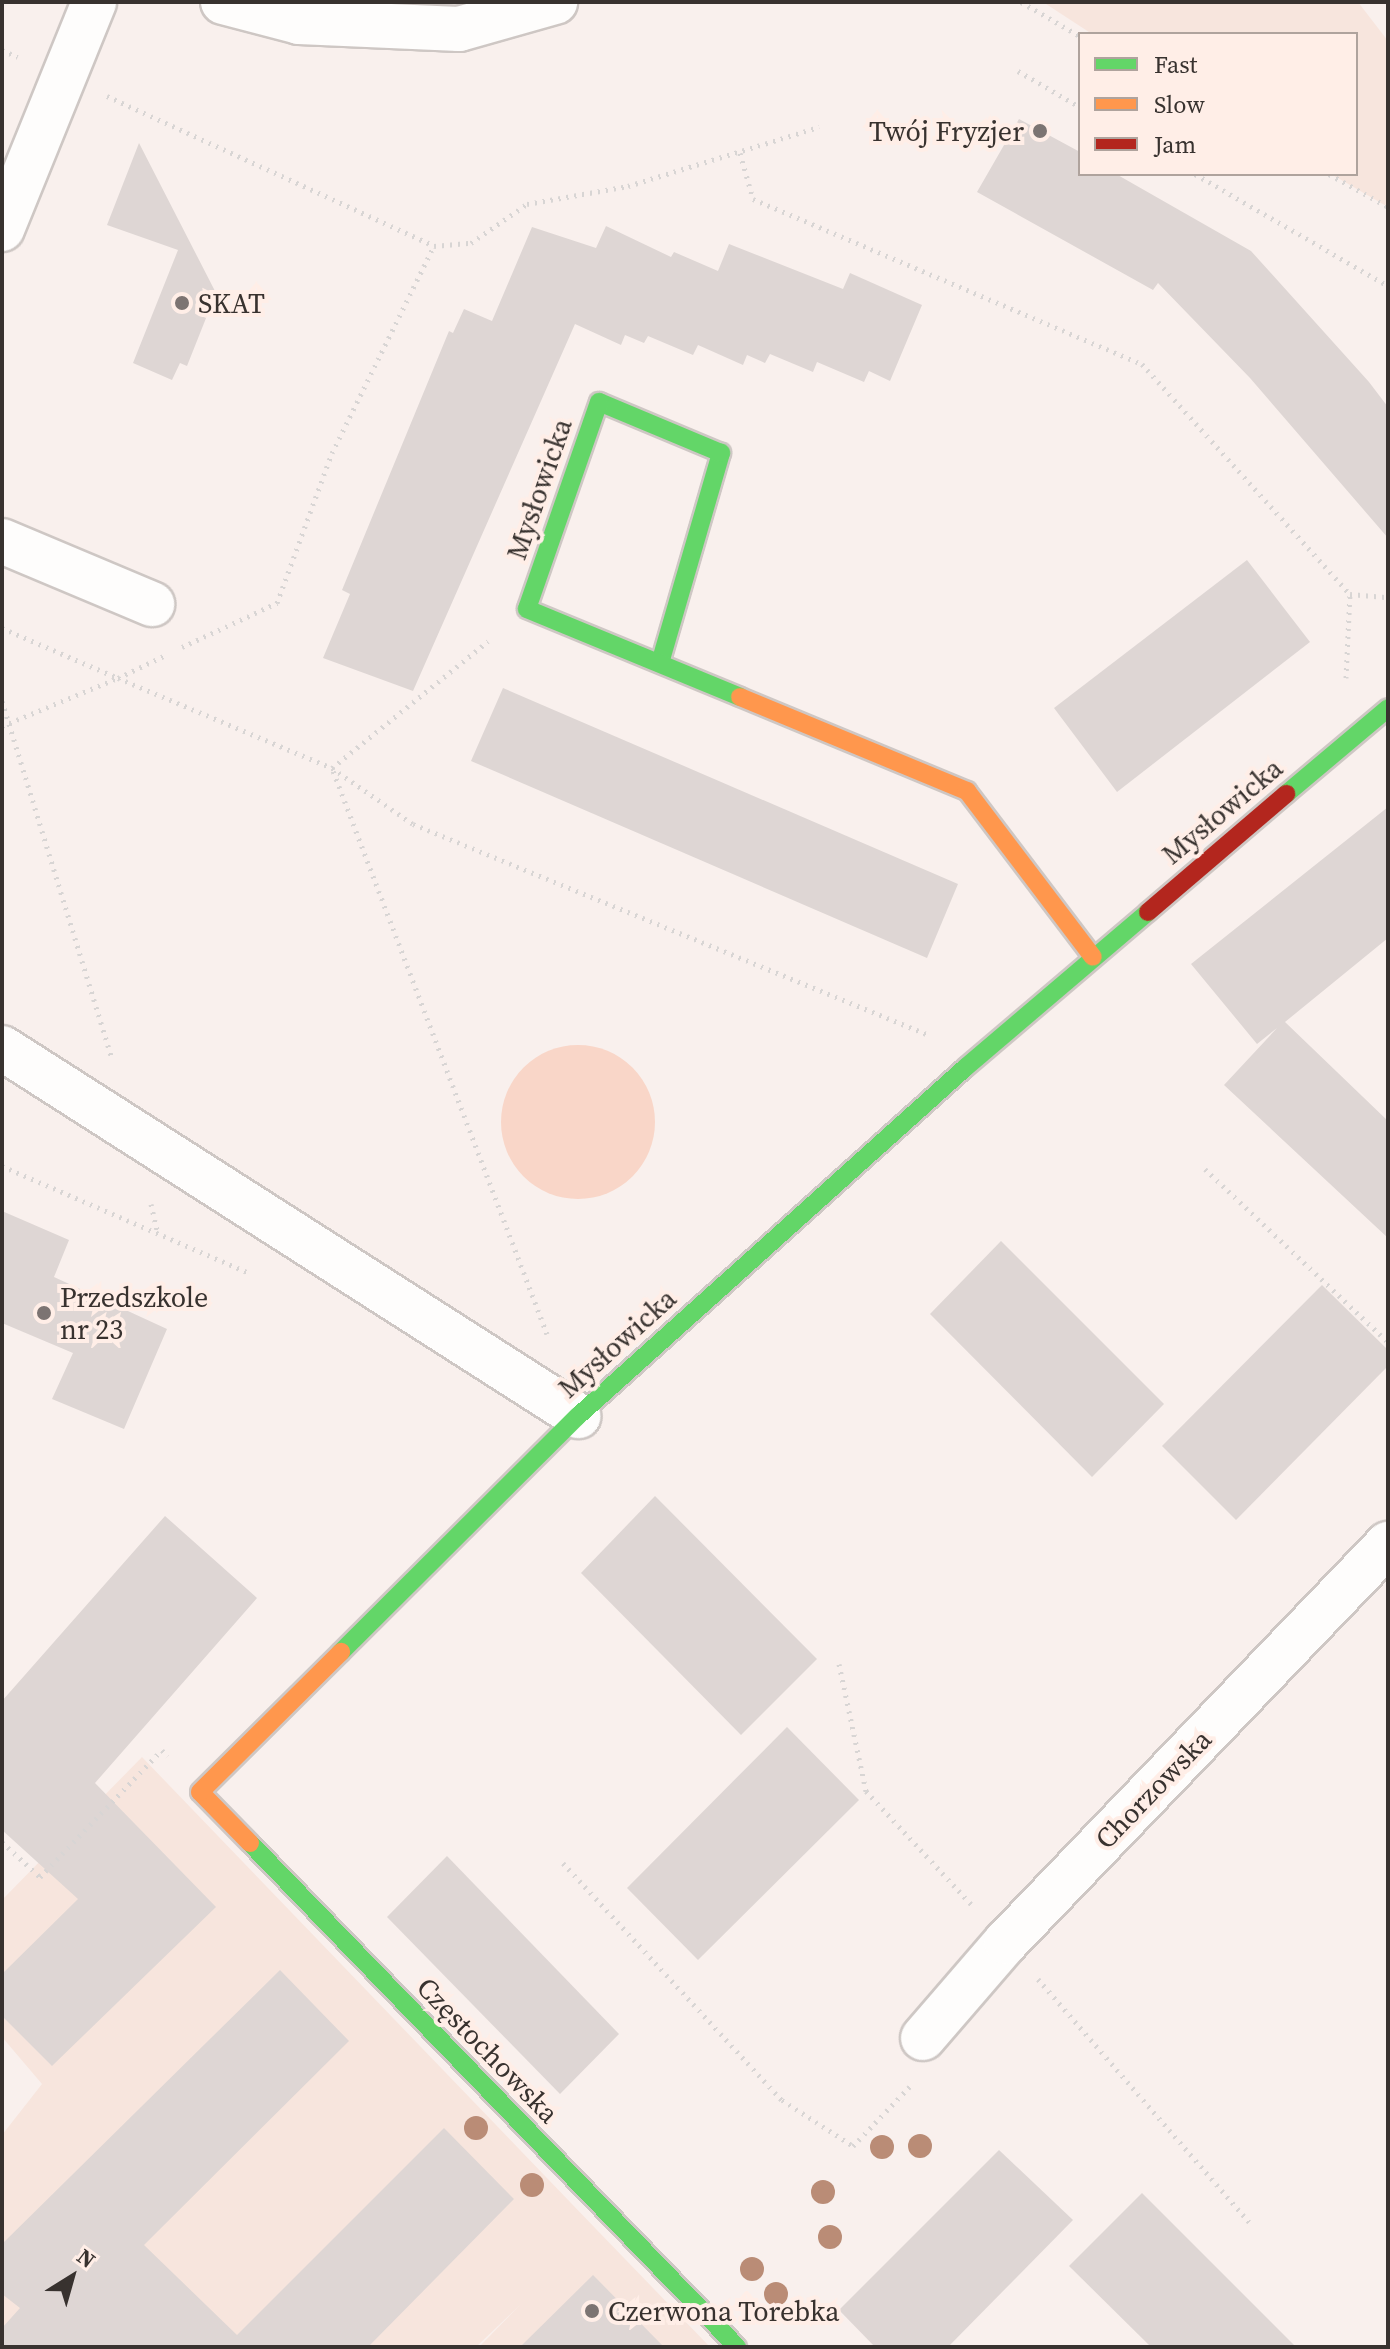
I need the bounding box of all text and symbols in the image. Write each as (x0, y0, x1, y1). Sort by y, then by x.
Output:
legend (1078, 32, 1358, 176)
text: Fast (1154, 48, 1197, 81)
text: Slow (1154, 88, 1205, 121)
place label: Twój Fryzjer (869, 114, 1024, 148)
marker: Twój Fryzjer (1031, 122, 1049, 140)
text: Jam (1154, 128, 1196, 161)
place label: SKAT (198, 286, 265, 320)
marker: SKAT (173, 294, 191, 312)
street label: Mysłowicka (499, 414, 579, 564)
street label: Mysłowicka (1155, 751, 1289, 871)
place label: Przedszkole nr 23 (60, 1280, 208, 1346)
street label: Mysłowicka (551, 1281, 683, 1405)
marker: Przedszkole nr 23 (35, 1304, 53, 1322)
street label: Chorzowska (1088, 1723, 1218, 1855)
street label: Częstochowska (410, 1970, 566, 2130)
north arrow (32, 2237, 112, 2317)
text: N (71, 2241, 102, 2275)
place label: Czerwona Torebka (608, 2294, 840, 2328)
marker: Czerwona Torebka (583, 2302, 601, 2320)

